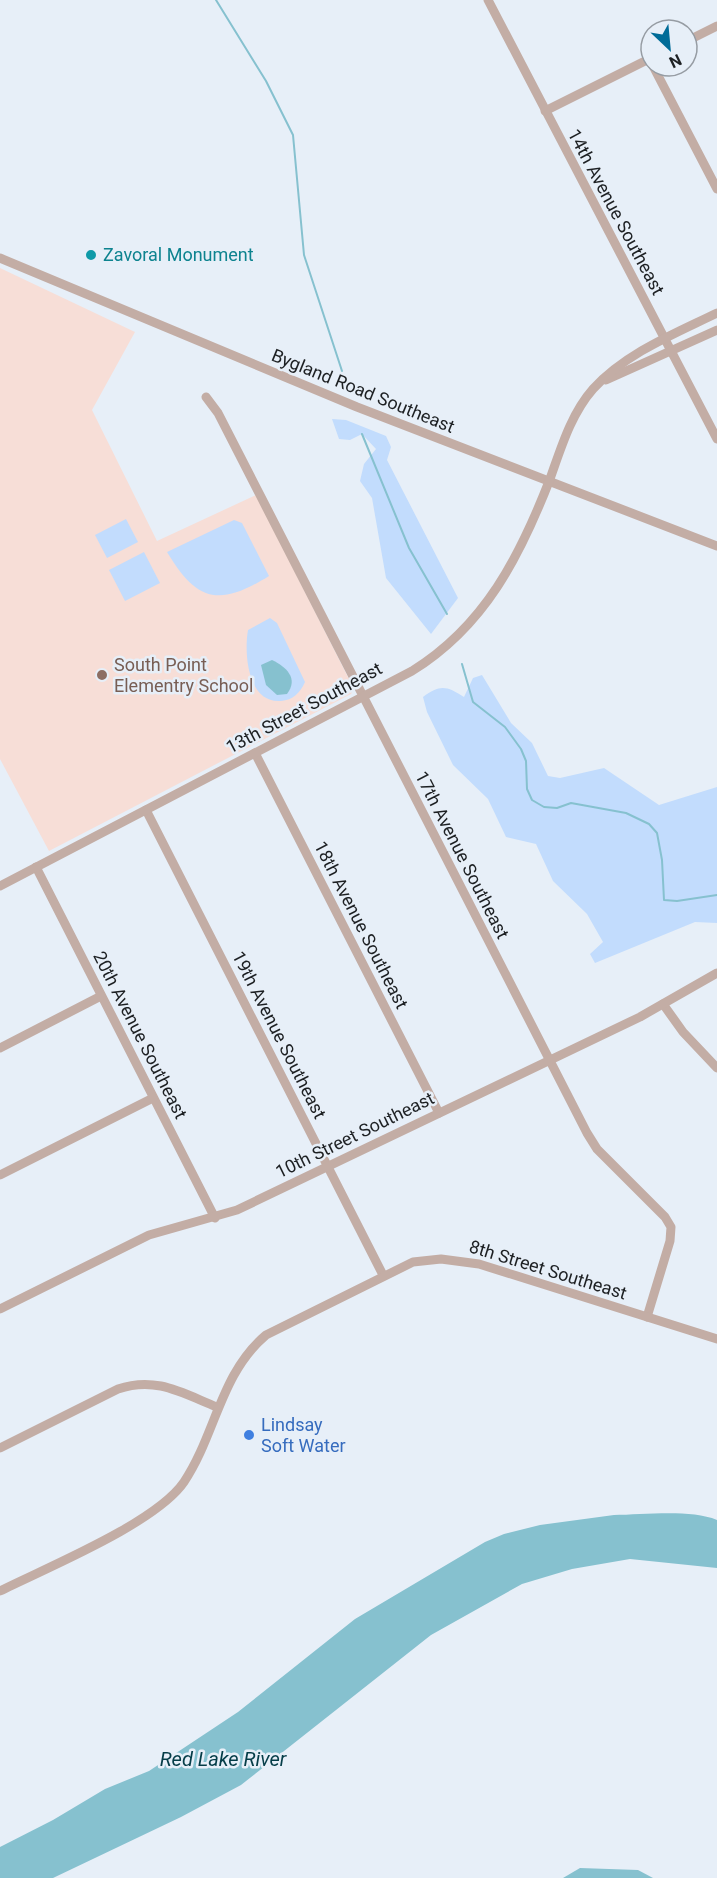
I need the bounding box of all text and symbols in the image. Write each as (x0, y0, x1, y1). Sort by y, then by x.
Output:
north arrow (639, 18, 699, 78)
text: N (666, 50, 685, 72)
street label: 14th Avenue Southeast (564, 125, 669, 298)
place label: Zavoral Monument (103, 244, 254, 265)
marker: Zavoral Monument (84, 248, 98, 262)
street label: Bygland Road Southeast (269, 344, 458, 437)
place label: South Point Elementry School (114, 654, 253, 696)
street label: 13th Street Southeast (222, 657, 385, 758)
marker: South Point Elementry School (95, 668, 109, 682)
street label: 17th Avenue Southeast (411, 768, 514, 942)
street label: 18th Avenue Southeast (310, 838, 413, 1012)
street label: 20th Avenue Southeast (89, 948, 192, 1122)
street label: 19th Avenue Southeast (228, 948, 331, 1122)
street label: 10th Street Southeast (272, 1087, 438, 1182)
street label: 8th Street Southeast (467, 1236, 630, 1304)
place label: Lindsay Soft Water (261, 1414, 346, 1456)
marker: Lindsay Soft Water (242, 1428, 256, 1442)
water label: Red Lake River (160, 1747, 288, 1771)

